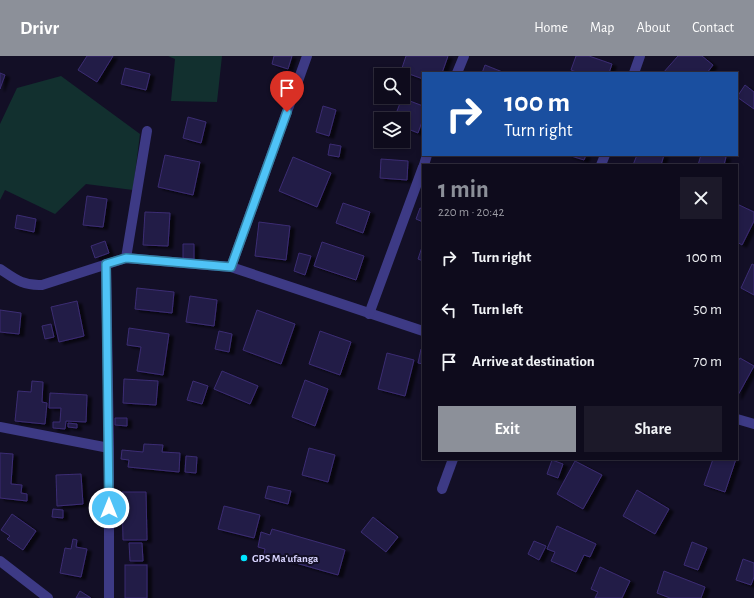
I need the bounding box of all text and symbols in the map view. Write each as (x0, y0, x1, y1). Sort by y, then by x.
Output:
text: Drivr (20, 19, 59, 38)
text: Home (534, 21, 568, 35)
text: Map (590, 21, 614, 35)
text: About (636, 21, 670, 35)
text: Contact (692, 21, 734, 35)
map controls (374, 68, 410, 148)
button: search (374, 68, 410, 104)
pin (270, 71, 304, 112)
icon: arrive (276, 77, 298, 99)
icon: right (438, 88, 490, 140)
text: 100 m (504, 89, 570, 117)
button: layers (374, 112, 410, 148)
text: Turn right (504, 122, 573, 140)
button: close (680, 177, 722, 219)
text: 1 min (438, 178, 489, 202)
text: 220 m · 20:42 (438, 206, 504, 219)
icon: right (438, 247, 460, 269)
text: Turn right (472, 250, 531, 265)
text: 100 m (687, 250, 722, 265)
icon: left (438, 299, 460, 321)
text: Turn left (472, 302, 523, 317)
text: 50 m (693, 302, 722, 317)
icon: arrive (438, 351, 460, 373)
text: Arrive at destination (472, 354, 595, 369)
text: 70 m (693, 354, 722, 369)
button: Exit (438, 406, 576, 452)
button: Share (584, 406, 722, 452)
position arrow (88, 487, 130, 529)
marker: GPS Ma'ufanga (239, 553, 249, 563)
place label: GPS Ma'ufanga (252, 553, 319, 564)

